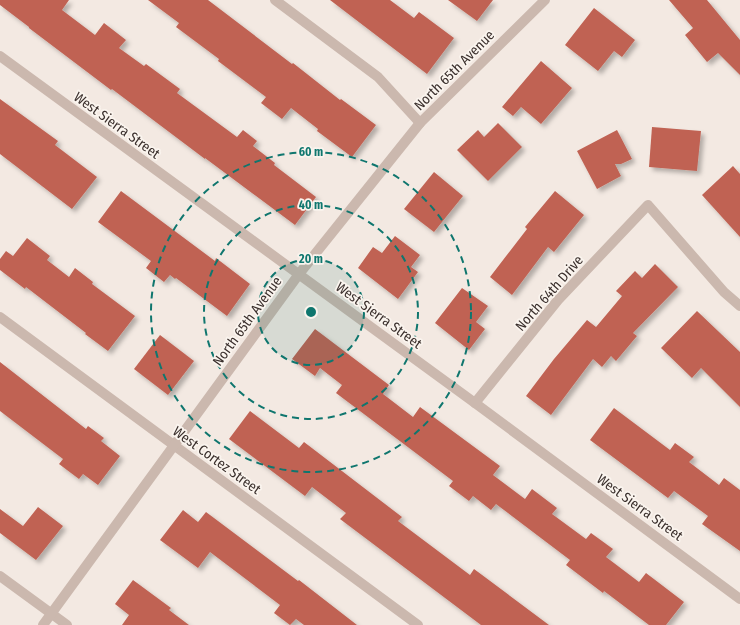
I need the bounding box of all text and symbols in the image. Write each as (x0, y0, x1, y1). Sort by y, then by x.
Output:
street label: North 65th Avenue (411, 27, 498, 114)
street label: West Sierra Street (70, 88, 163, 163)
text: 60 m (299, 145, 323, 159)
text: 40 m (299, 198, 323, 212)
text: 20 m (298, 252, 323, 266)
street label: North 64th Drive (512, 252, 587, 335)
street label: North 65th Avenue (209, 273, 286, 369)
street label: West Sierra Street (332, 278, 425, 353)
centre of rings (304, 305, 318, 319)
street label: West Cortez Street (169, 423, 264, 498)
street label: West Sierra Street (593, 470, 686, 545)

